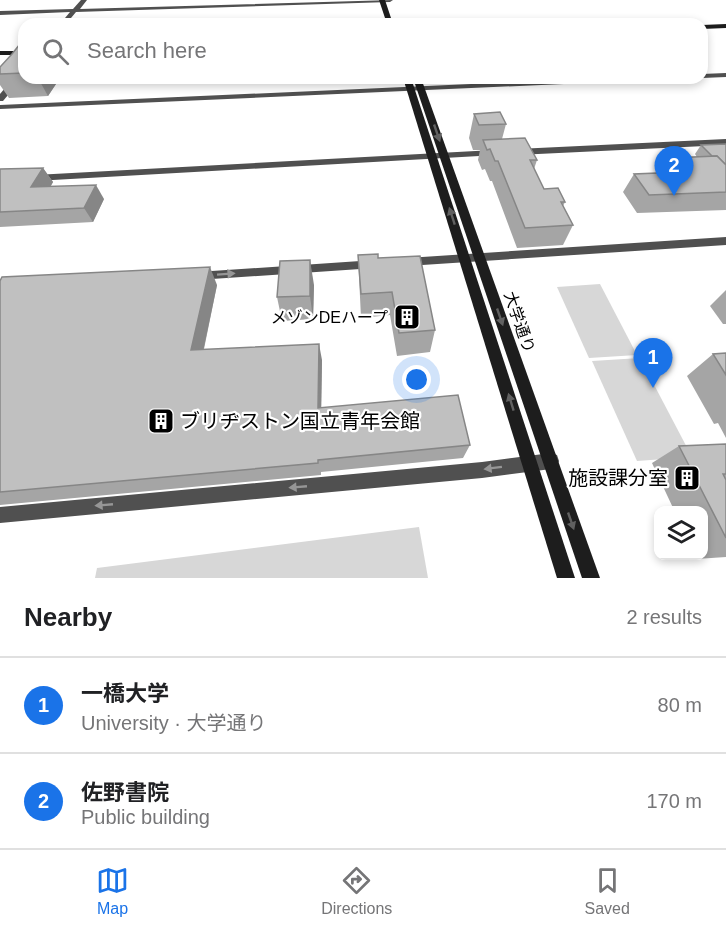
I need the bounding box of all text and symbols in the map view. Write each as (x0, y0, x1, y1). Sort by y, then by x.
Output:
search box (18, 18, 708, 84)
icon: search (39, 35, 72, 68)
text: Search here (87, 38, 207, 63)
one-way arrow (432, 124, 442, 142)
pin: 2 (654, 146, 694, 196)
one-way arrow (446, 207, 456, 225)
one-way arrow (217, 269, 236, 279)
street label: 大学通り (501, 289, 538, 355)
building icon: メゾンDEハープ (392, 302, 422, 332)
one-way arrow (496, 308, 506, 326)
place label: メゾンDEハープ (271, 309, 388, 326)
pin: 1 (634, 338, 672, 388)
your location (402, 365, 431, 394)
one-way arrow (506, 393, 515, 411)
building icon: ブリヂストン国立青年会館 (146, 406, 176, 436)
place label: ブリヂストン国立青年会館 (180, 410, 420, 432)
one-way arrow (483, 463, 502, 473)
building icon: 施設課分室 (672, 463, 702, 493)
place label: 施設課分室 (568, 467, 668, 489)
one-way arrow (289, 482, 308, 492)
one-way arrow (95, 500, 114, 510)
map controls (654, 506, 708, 560)
button: layers (654, 506, 708, 560)
one-way arrow (567, 512, 577, 530)
text: Nearby (24, 602, 112, 632)
text: 2 results (626, 606, 702, 628)
text: 一橋大学 (81, 681, 169, 706)
text: 1 (38, 694, 49, 716)
text: 80 m (658, 694, 702, 716)
text: University · 大学通り (81, 712, 267, 734)
text: 佐野書院 (81, 780, 169, 805)
text: 2 (38, 790, 49, 812)
text: 170 m (646, 790, 702, 812)
text: Public building (81, 806, 210, 828)
tab: Map (96, 864, 129, 918)
tab: Directions (321, 864, 392, 918)
tab: Saved (585, 864, 630, 918)

